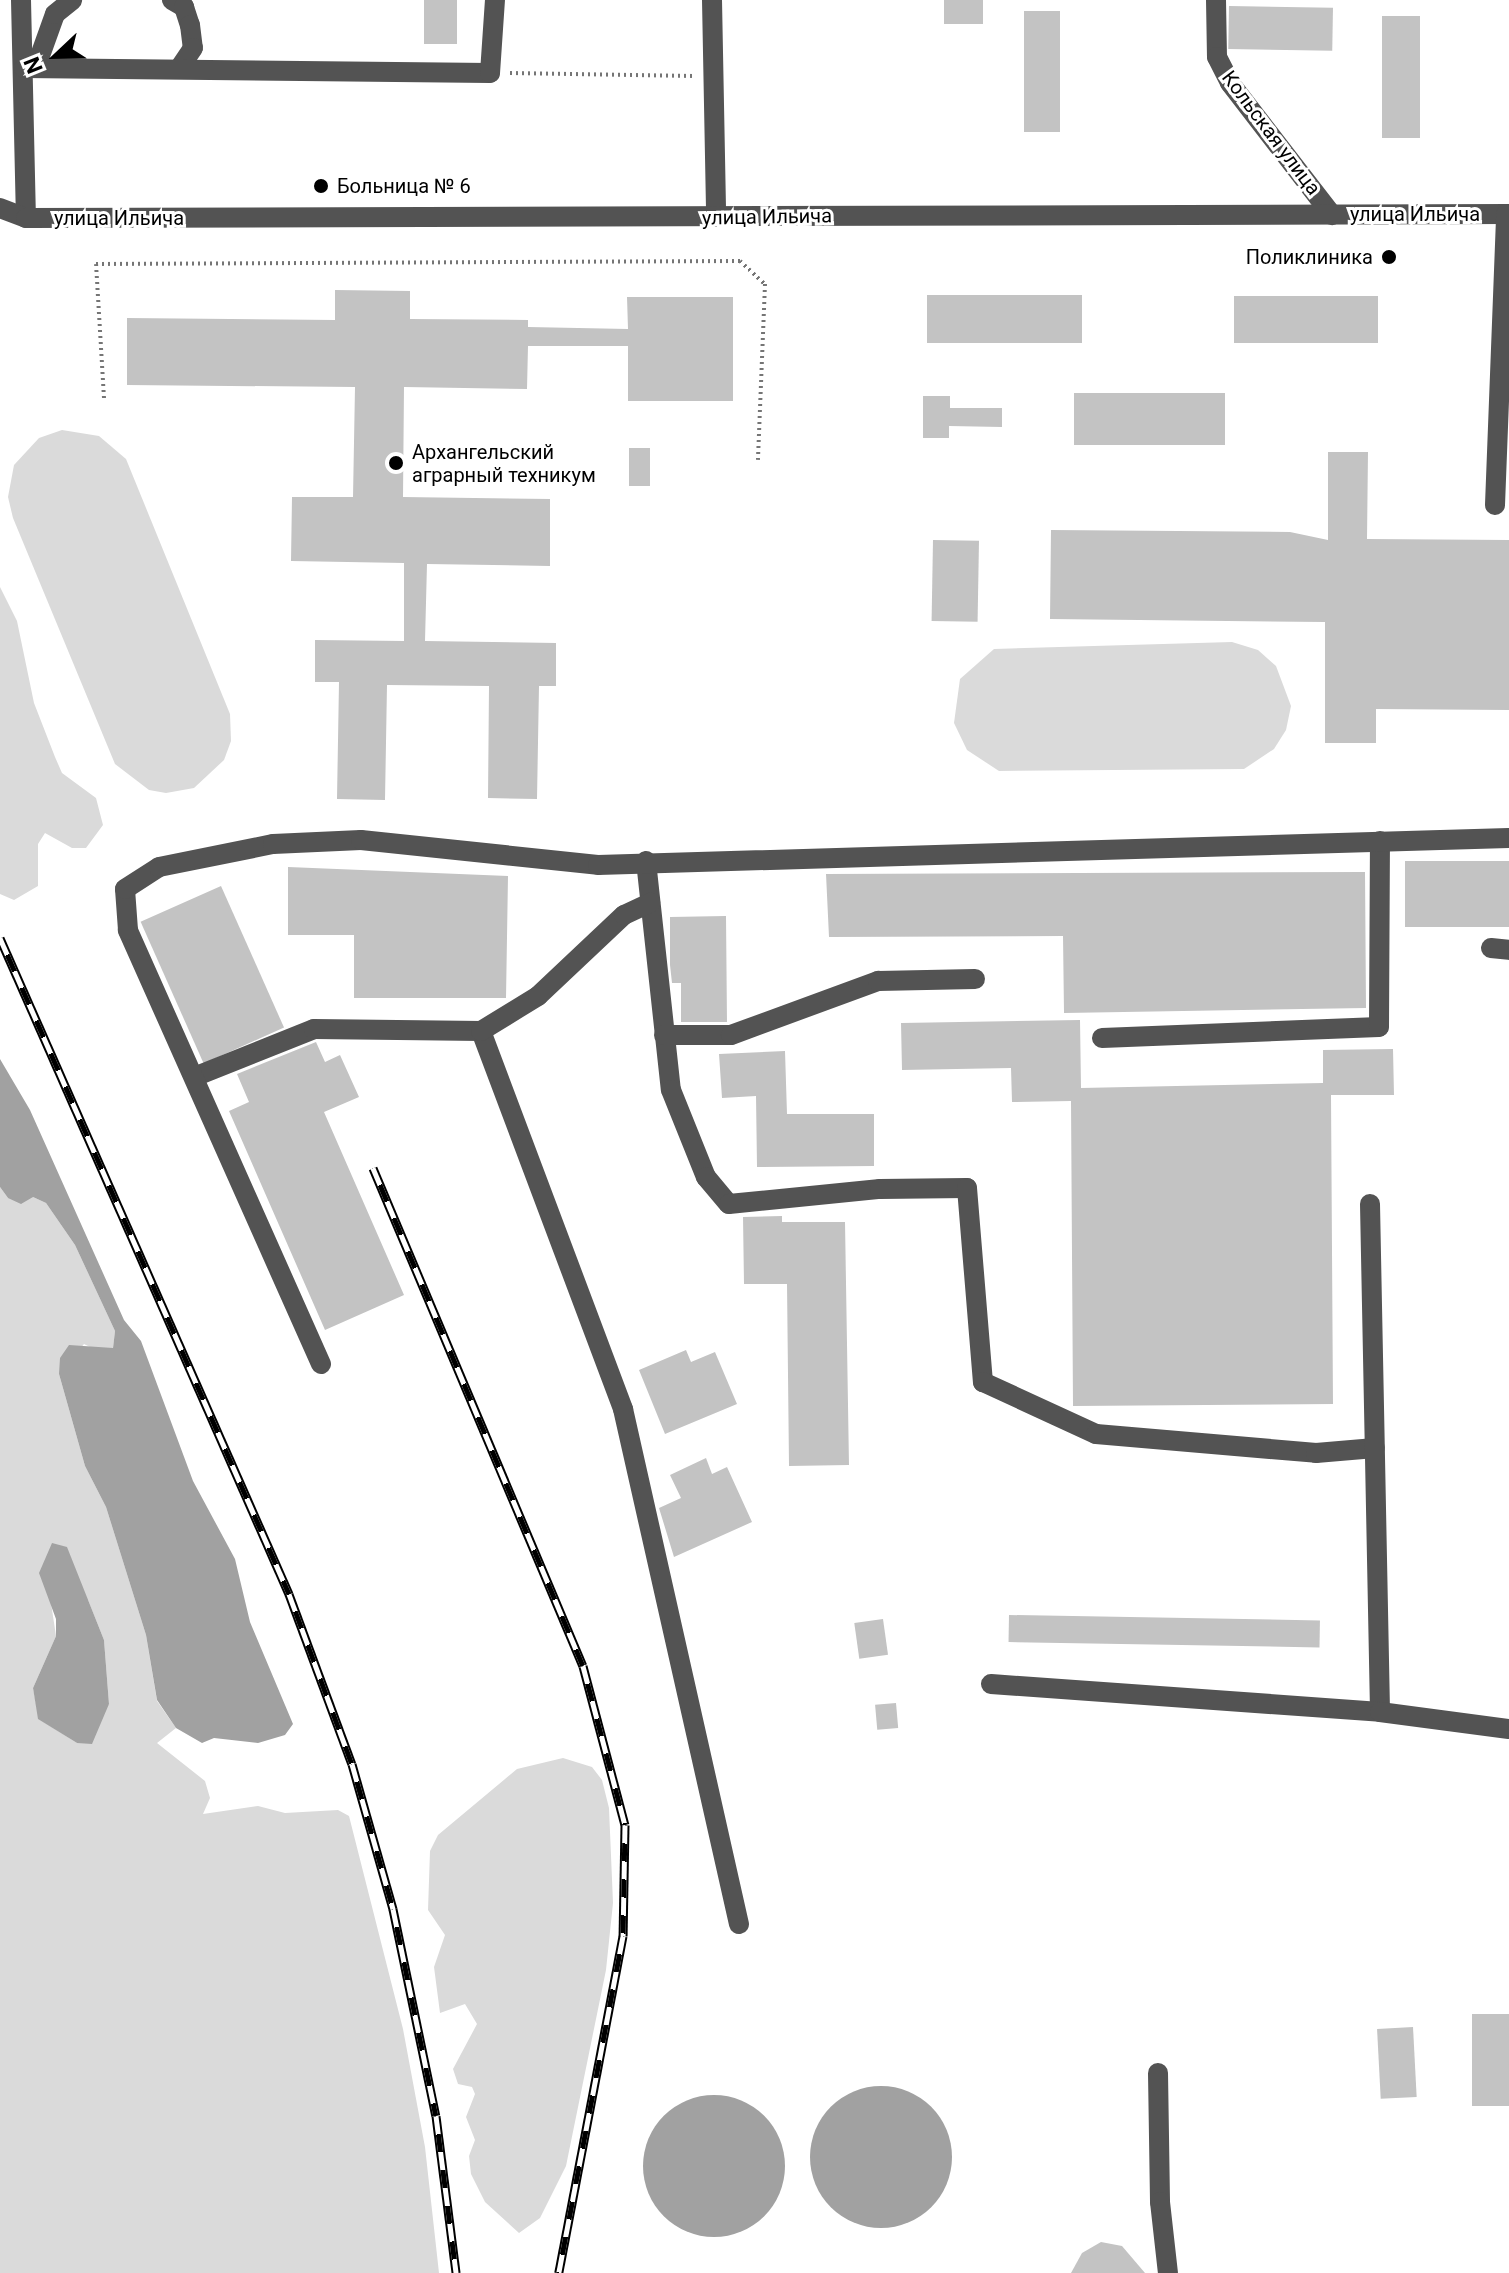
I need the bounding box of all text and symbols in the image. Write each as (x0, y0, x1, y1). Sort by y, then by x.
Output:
north arrow (16, 16, 96, 96)
text: N (19, 53, 48, 77)
street label: Кольская улица (1217, 66, 1325, 200)
place label: Больница № 6 (337, 174, 471, 198)
marker: Больница № 6 (312, 177, 330, 195)
street label: улица Ильича (1350, 202, 1480, 226)
street label: улица Ильича (702, 204, 832, 230)
street label: улица Ильича (54, 206, 184, 230)
place label: Поликлиника (1246, 245, 1373, 269)
marker: Поликлиника (1380, 248, 1398, 266)
place label: Архангельский аграрный техникум (412, 440, 596, 487)
marker: Архангельский аграрный техникум (387, 454, 405, 472)

